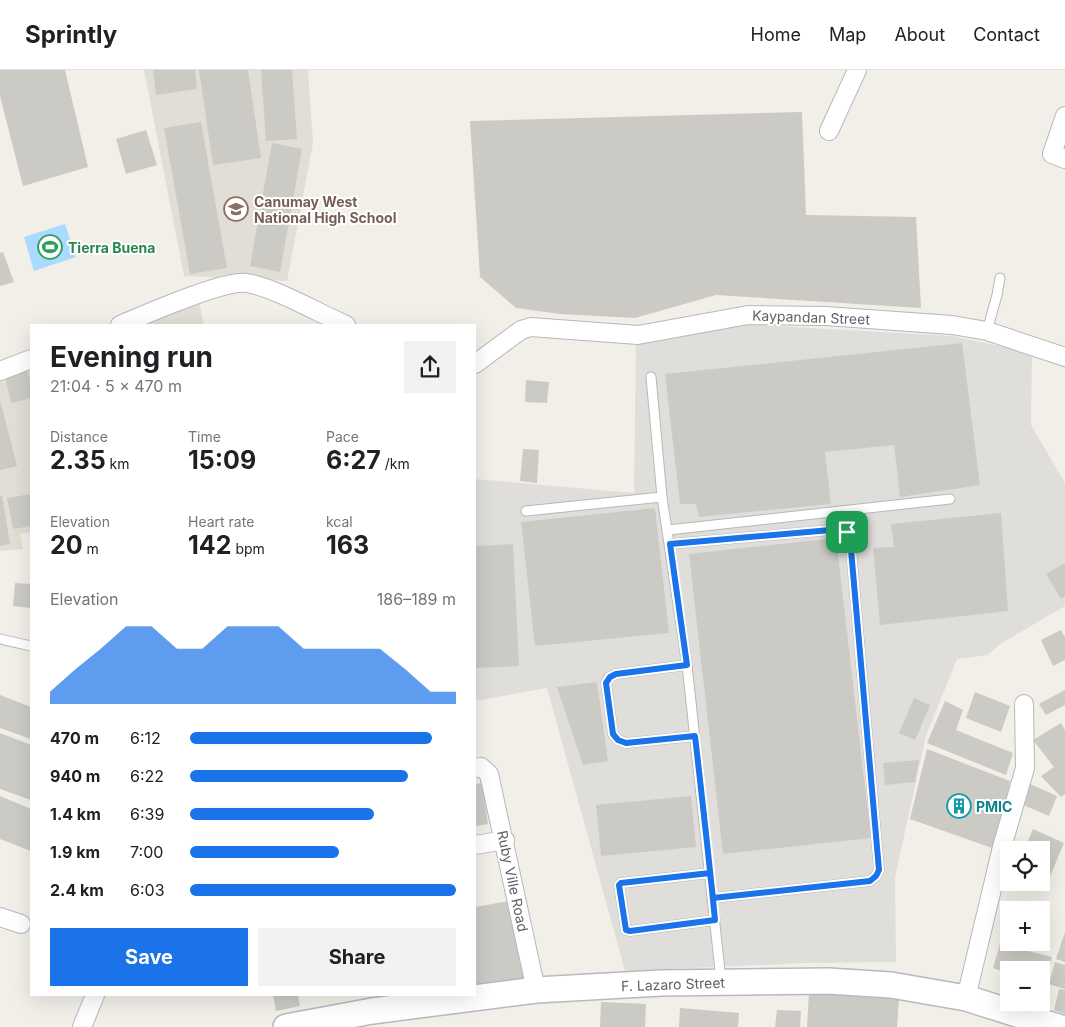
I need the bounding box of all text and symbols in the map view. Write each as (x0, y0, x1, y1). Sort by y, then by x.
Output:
text: Sprintly (25, 20, 117, 49)
text: Home (751, 24, 801, 45)
text: Map (829, 24, 866, 45)
text: About (894, 24, 945, 45)
text: Contact (973, 24, 1040, 45)
place label: Canumay West National High School (254, 193, 396, 226)
school or university icon: Canumay West National High School (223, 196, 249, 222)
sports icon: Tierra Buena (37, 234, 63, 260)
place label: Tierra Buena (68, 239, 155, 256)
street label: Kaypandan Street (752, 306, 871, 328)
text: Evening run (50, 340, 213, 374)
button: share (404, 341, 456, 393)
text: 21:04 · 5 × 470 m (50, 376, 182, 396)
text: Distance (50, 428, 108, 445)
text: Time (188, 428, 221, 445)
text: Pace (326, 428, 359, 445)
text: 2.35 (50, 445, 106, 475)
text: 15:09 (188, 445, 256, 475)
text: 6:27 (326, 445, 381, 475)
text: km (106, 455, 130, 472)
text: /km (381, 455, 410, 472)
pin (826, 511, 868, 553)
text: Elevation (50, 513, 110, 530)
text: Heart rate (188, 513, 254, 530)
text: kcal (326, 513, 353, 530)
icon: arrive (833, 518, 861, 546)
text: 20 (50, 530, 83, 560)
text: 142 (188, 530, 231, 560)
text: 163 (326, 530, 369, 560)
text: m (83, 540, 99, 557)
text: bpm (231, 540, 265, 557)
text: Elevation (50, 589, 119, 609)
text: 186–189 m (377, 589, 456, 609)
text: 470 m (50, 728, 99, 748)
text: 6:12 (130, 728, 161, 748)
text: 940 m (50, 766, 100, 786)
text: 6:22 (130, 766, 164, 786)
building icon: PMIC (946, 793, 972, 819)
place label: PMIC (976, 798, 1012, 815)
text: 1.4 km (50, 804, 101, 824)
text: 6:39 (130, 804, 164, 824)
street label: Ruby Ville Road (494, 829, 532, 933)
map controls (1000, 841, 1050, 1011)
button: locate (1000, 841, 1050, 891)
text: 1.9 km (50, 842, 100, 862)
text: 7:00 (130, 842, 163, 862)
text: 2.4 km (50, 880, 104, 900)
text: 6:03 (130, 880, 165, 900)
button: + (1000, 901, 1050, 951)
button: Save (50, 928, 248, 986)
button: Share (258, 928, 456, 986)
button: − (1000, 961, 1050, 1011)
street label: F. Lazaro Street (621, 974, 726, 994)

